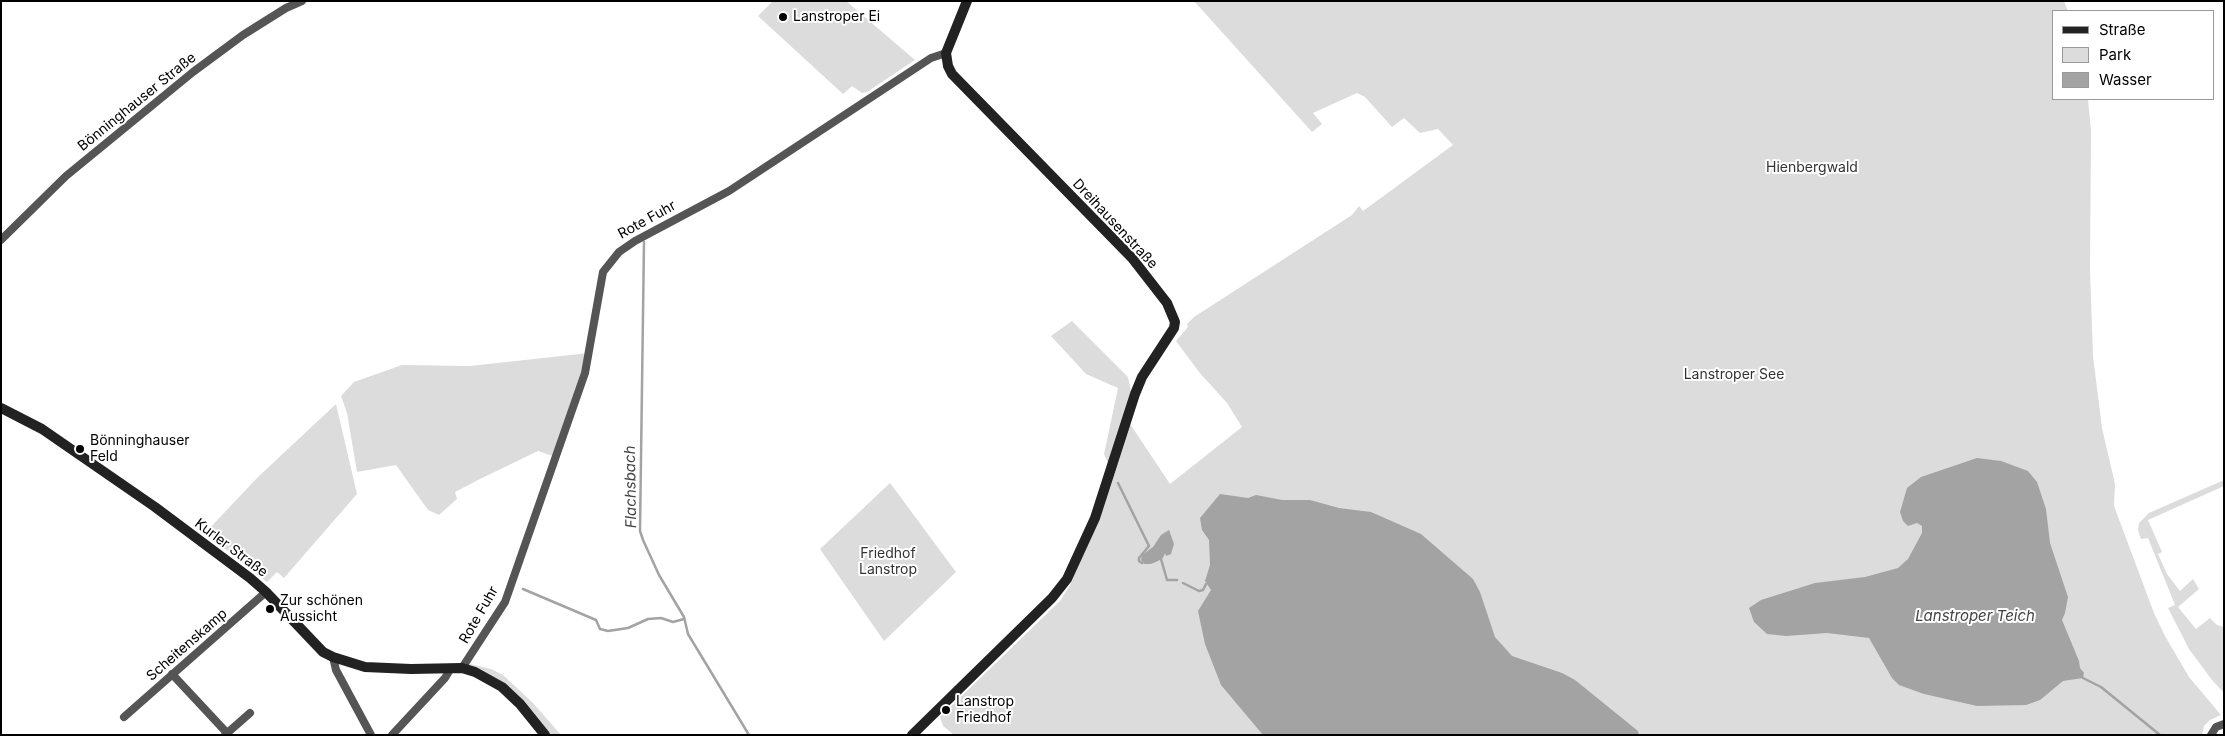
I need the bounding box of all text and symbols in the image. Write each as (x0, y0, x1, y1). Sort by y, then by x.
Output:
place label: Lanstroper Ei (793, 9, 880, 25)
legend (2052, 10, 2215, 100)
marker: Lanstroper Ei (777, 11, 789, 23)
text: Straße (2099, 20, 2146, 39)
text: Park (2099, 45, 2131, 64)
street label: Bönninghauser Straße (75, 49, 199, 155)
text: Wasser (2099, 70, 2152, 89)
park label: Hienbergwald (1766, 160, 1858, 176)
street label: Dreihausenstraße (1069, 176, 1161, 272)
street label: Rote Fuhr (615, 197, 679, 243)
park label: Lanstroper See (1684, 367, 1784, 383)
place label: Bönninghauser Feld (90, 433, 190, 466)
marker: Bönninghauser Feld (74, 443, 86, 455)
water label: Flachsbach (621, 445, 641, 529)
street label: Kurler Straße (191, 515, 271, 581)
park label: Friedhof Lanstrop (859, 546, 917, 578)
street label: Rote Fuhr (456, 583, 502, 647)
place label: Zur schönen Aussicht (280, 593, 363, 626)
marker: Zur schönen Aussicht (264, 603, 276, 615)
street label: Scheitenskamp (143, 605, 231, 685)
water label: Lanstroper Teich (1915, 607, 2035, 625)
place label: Lanstrop Friedhof (956, 694, 1014, 726)
marker: Lanstrop Friedhof (940, 704, 952, 716)

